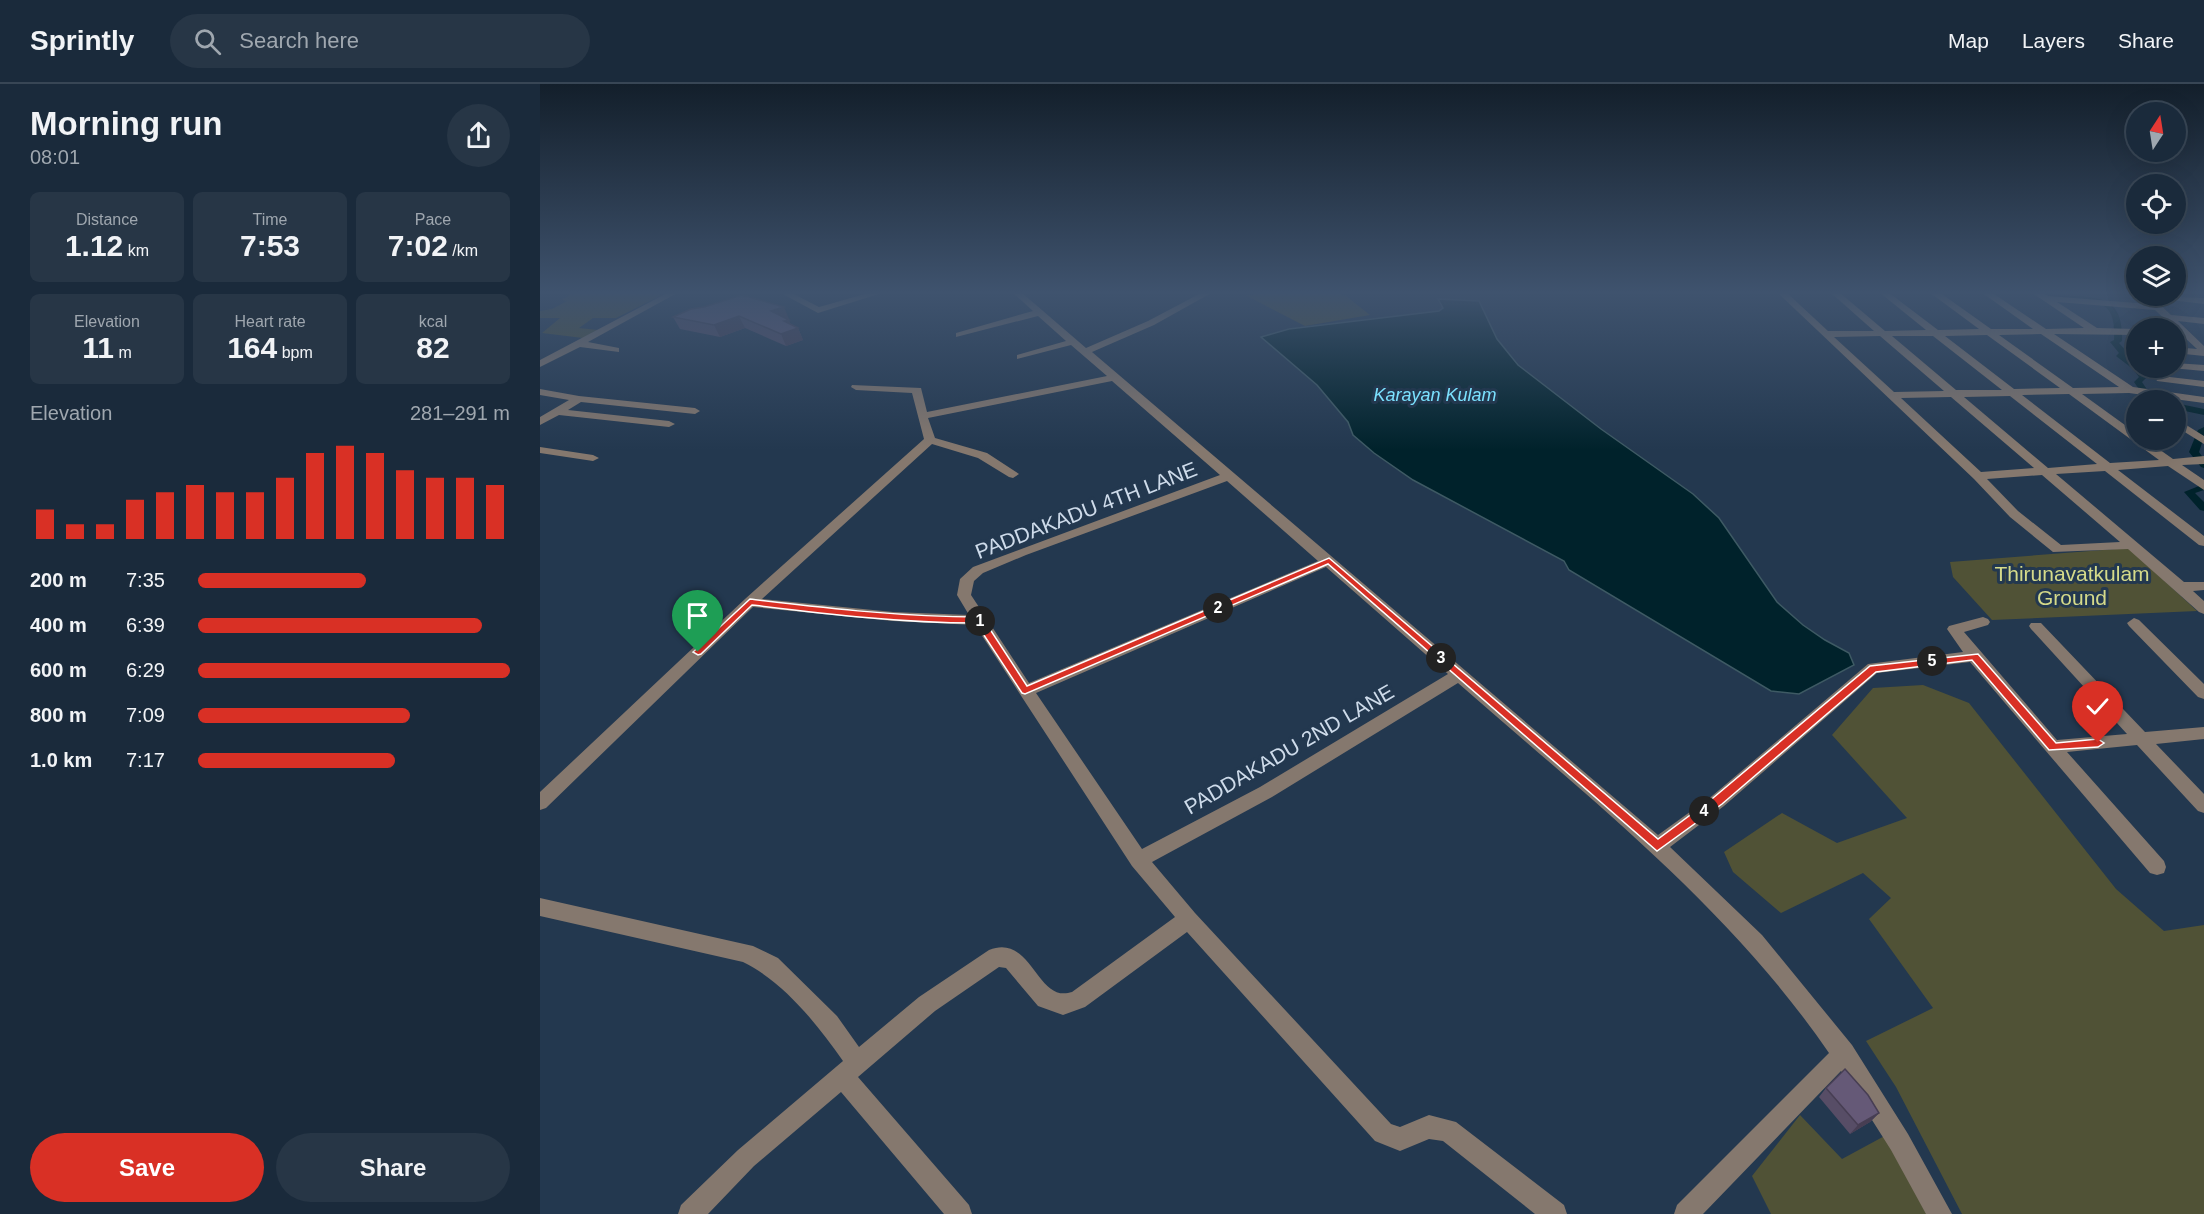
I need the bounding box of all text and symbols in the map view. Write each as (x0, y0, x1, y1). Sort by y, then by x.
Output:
search box (170, 14, 590, 68)
text: Sprintly (30, 25, 134, 56)
icon: search (191, 25, 224, 58)
text: Search here (239, 28, 359, 53)
text: Map (1948, 29, 1989, 52)
text: Layers (2022, 29, 2085, 52)
text: Share (2118, 29, 2174, 52)
north arrow (2126, 102, 2186, 162)
map controls (2126, 102, 2186, 450)
button: share (447, 104, 510, 167)
text: Morning run (30, 105, 222, 142)
text: 08:01 (30, 146, 80, 168)
button: locate (2126, 174, 2186, 234)
text: Distance (76, 211, 138, 228)
text: Time (253, 211, 287, 228)
text: Pace (415, 211, 451, 228)
text: 1.12 (65, 229, 123, 262)
text: 7:53 (240, 229, 300, 262)
text: 7:02 (388, 229, 448, 262)
text: km (123, 242, 149, 259)
text: /km (448, 242, 478, 259)
button: layers (2126, 246, 2186, 306)
text: Elevation (74, 313, 140, 330)
text: Heart rate (234, 313, 306, 330)
text: kcal (419, 313, 447, 330)
button: + (2126, 318, 2186, 378)
text: 11 (82, 331, 114, 364)
text: 164 (227, 331, 277, 364)
text: 82 (416, 331, 450, 364)
text: m (114, 344, 132, 361)
text: bpm (277, 344, 313, 361)
water label: Karayan Kulam (1373, 385, 1497, 405)
button: − (2126, 390, 2186, 450)
text: Elevation (30, 402, 112, 424)
text: 281–291 m (410, 402, 510, 424)
street label: PADDAKADU 4TH LANE (972, 457, 1200, 563)
park label: Thirunavatkulam Ground (1994, 562, 2150, 609)
text: 200 m (30, 569, 87, 591)
text: 7:35 (126, 569, 165, 591)
pin (672, 590, 723, 652)
pin: 2 (1203, 593, 1233, 623)
icon: arrive (681, 599, 714, 632)
text: 2 (1214, 599, 1222, 616)
pin: 1 (965, 606, 995, 636)
text: 1 (976, 612, 984, 629)
text: 400 m (30, 614, 87, 636)
text: 6:39 (126, 614, 165, 636)
pin: 3 (1426, 643, 1456, 673)
pin: 5 (1917, 646, 1947, 676)
text: 3 (1437, 649, 1445, 666)
text: 5 (1928, 652, 1936, 669)
text: 600 m (30, 659, 87, 681)
text: 6:29 (126, 659, 165, 681)
street label: PADDAKADU 2ND LANE (1180, 680, 1398, 818)
pin (2072, 681, 2123, 743)
icon: check (2081, 690, 2114, 723)
text: 800 m (30, 704, 87, 726)
text: 7:09 (126, 704, 165, 726)
text: 1.0 km (30, 749, 92, 771)
text: 7:17 (126, 749, 165, 771)
pin: 4 (1689, 796, 1719, 826)
text: 4 (1700, 802, 1708, 819)
button: Save (30, 1133, 264, 1202)
button: Share (276, 1133, 510, 1202)

